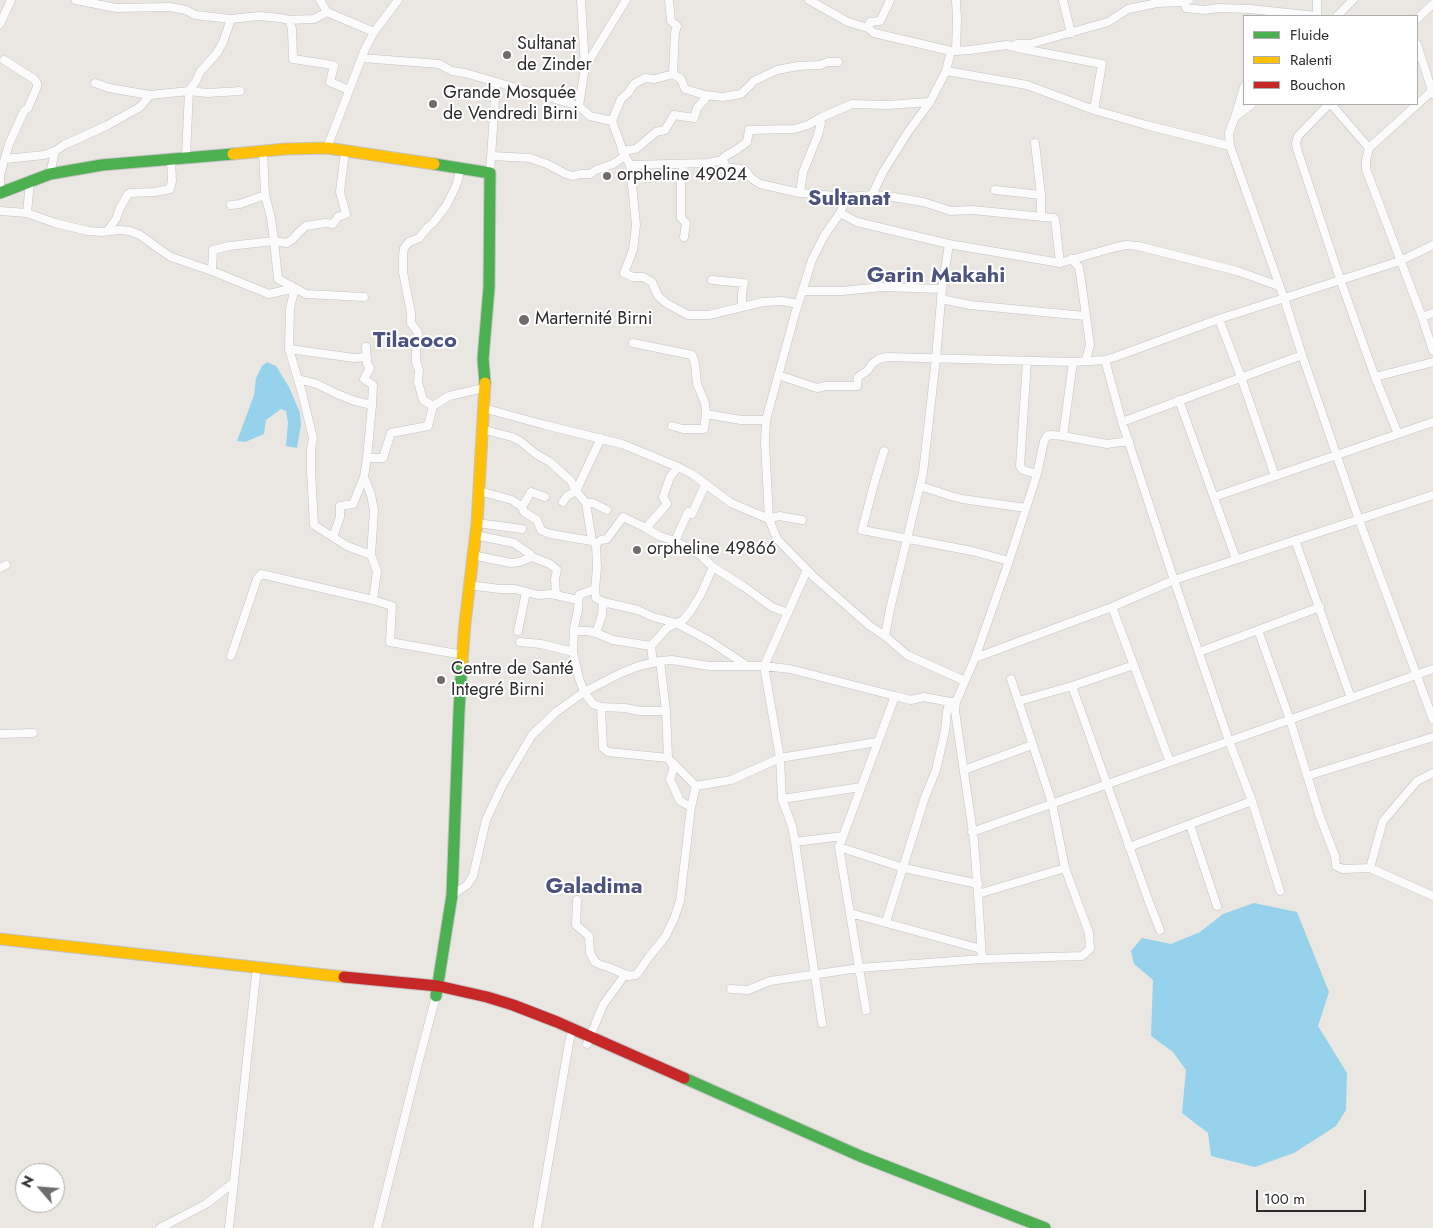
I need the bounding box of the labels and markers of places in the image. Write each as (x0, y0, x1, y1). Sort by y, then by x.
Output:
place label: Sultanat de Zinder (517, 34, 592, 76)
marker: Sultanat de Zinder (501, 49, 513, 61)
place label: Grande Mosquée de Vendredi Birni (443, 83, 578, 126)
marker: Grande Mosquée de Vendredi Birni (427, 98, 439, 110)
place label: orpheline 49024 (617, 165, 747, 187)
marker: orpheline 49024 (601, 170, 613, 182)
place label: Marternité Birni (535, 309, 652, 331)
marker: Marternité Birni (517, 313, 531, 327)
place label: orpheline 49866 (647, 539, 776, 561)
marker: orpheline 49866 (631, 544, 643, 556)
place label: Centre de Santé Integré Birni (451, 659, 573, 702)
marker: Centre de Santé Integré Birni (435, 674, 447, 686)

